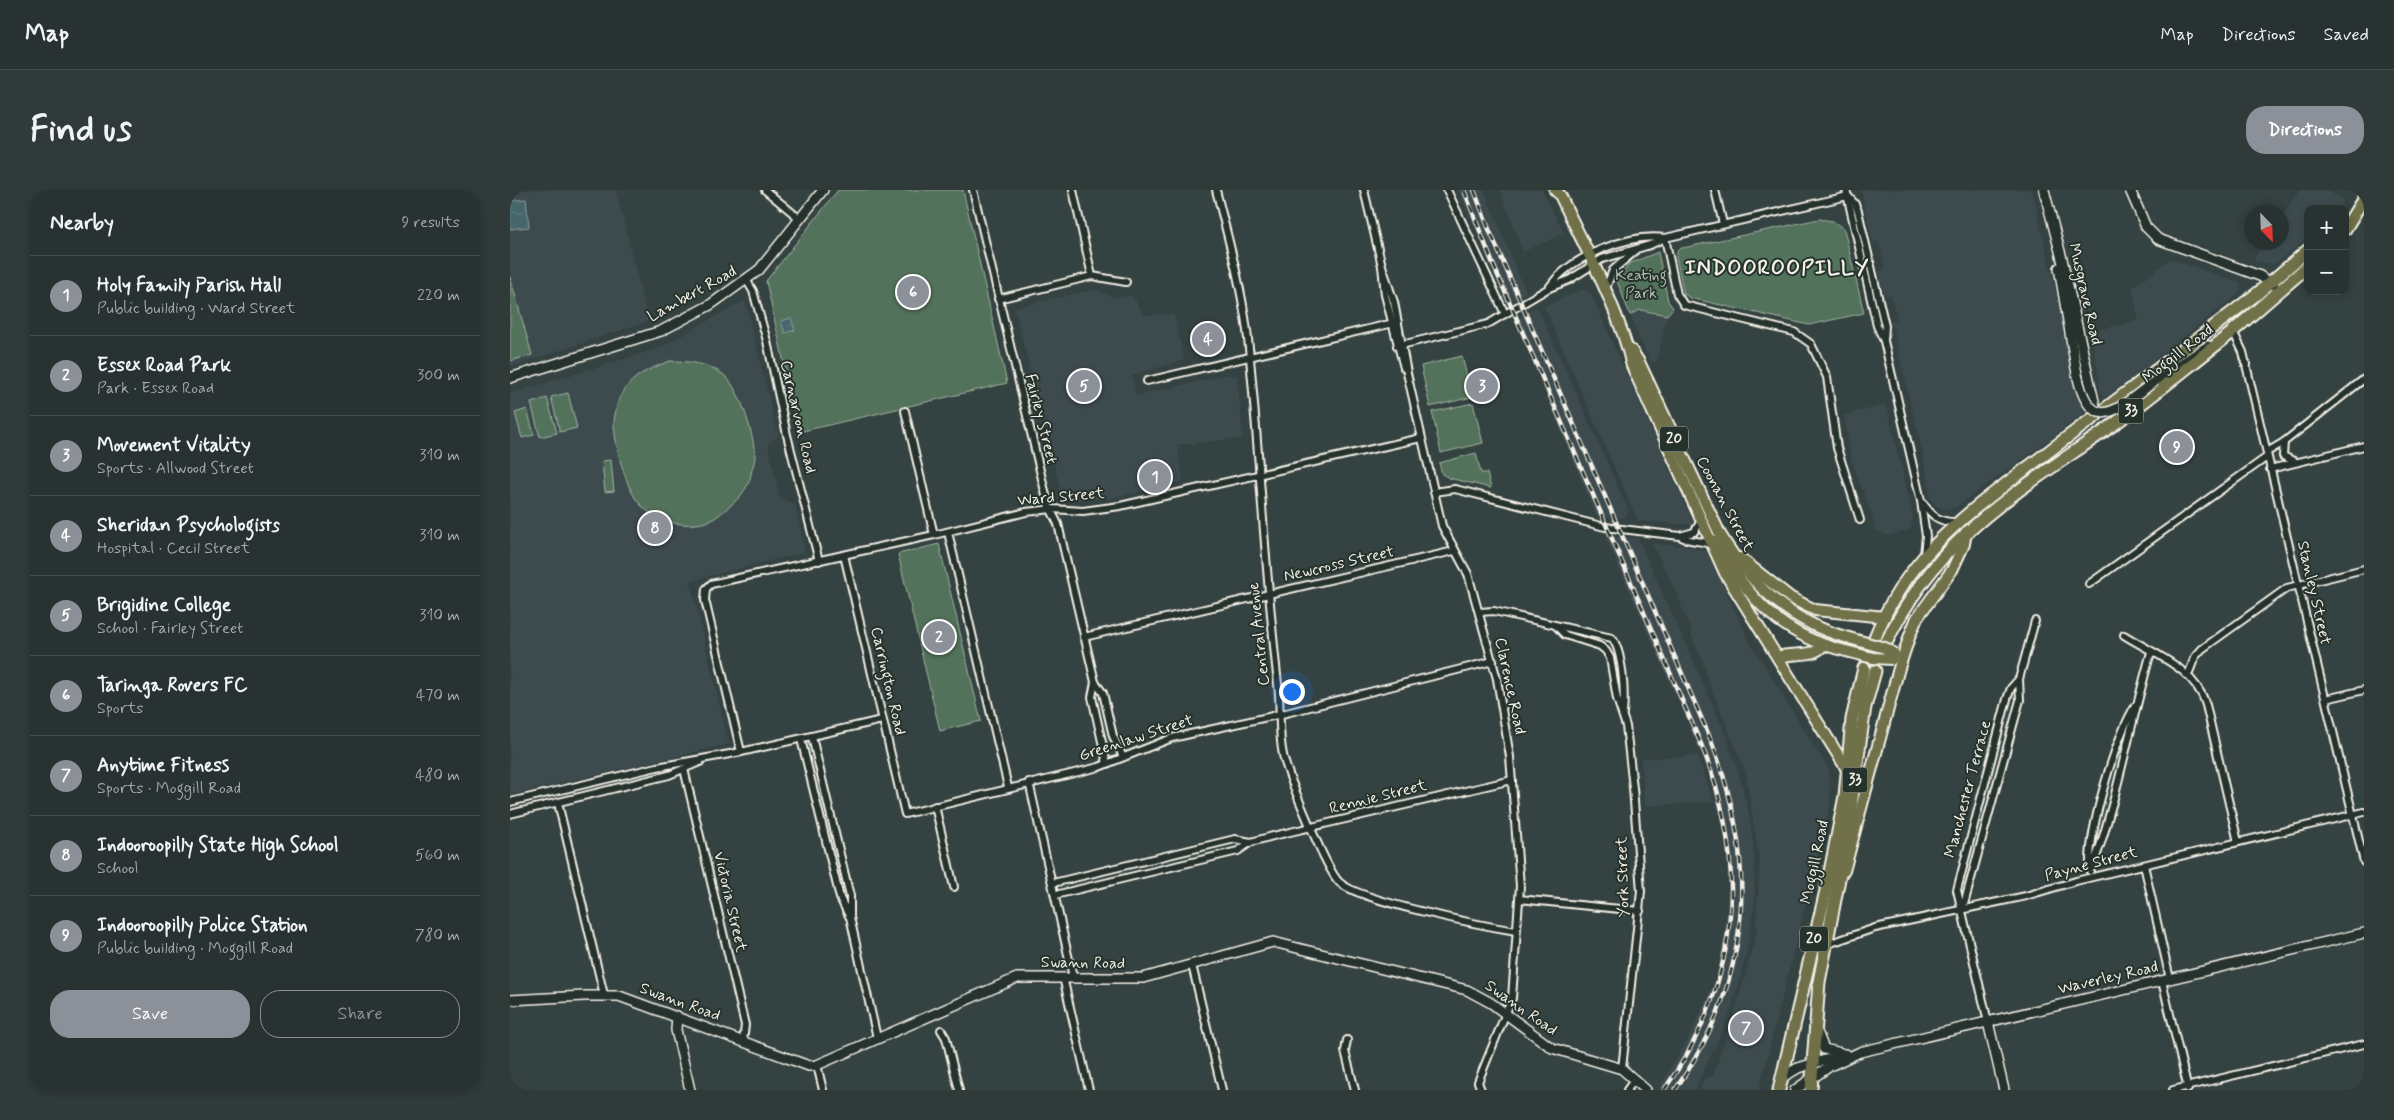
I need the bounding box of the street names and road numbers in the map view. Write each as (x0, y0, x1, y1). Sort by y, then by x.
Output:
street label: Musgrave Road (2062, 241, 2107, 347)
street label: Lambert Road (644, 261, 740, 327)
street label: Moggill Road (2138, 319, 2219, 389)
street label: Carnarvon Road (775, 358, 821, 476)
street label: Fairley Street (1020, 372, 1062, 466)
road number: 33 (2118, 398, 2144, 424)
road number: 20 (1660, 426, 1688, 452)
street label: Coonan Street (1691, 453, 1759, 556)
street label: Ward Street (1016, 483, 1106, 511)
street label: Stanley Street (2292, 539, 2336, 647)
street label: Newcross Street (1282, 541, 1397, 587)
street label: Central Avenue (1243, 581, 1275, 687)
street label: Carrington Road (864, 625, 911, 737)
street label: Clarence Road (1489, 636, 1531, 736)
street label: Greenlaw Street (1076, 710, 1196, 766)
street label: Manchester Terrace (1940, 718, 1996, 860)
road number: 33 (1842, 768, 1868, 792)
street label: Rennie Street (1327, 775, 1429, 819)
street label: Moggill Road (1796, 818, 1835, 906)
street label: York Street (1611, 836, 1635, 918)
street label: Payne Street (2042, 841, 2140, 886)
street label: Victoria Street (708, 850, 752, 955)
road number: 20 (1800, 926, 1828, 952)
street label: Swann Road (1041, 952, 1125, 974)
street label: Waverley Road (2056, 956, 2160, 1000)
street label: Swann Road (1480, 975, 1562, 1041)
street label: Swann Road (637, 978, 723, 1026)

